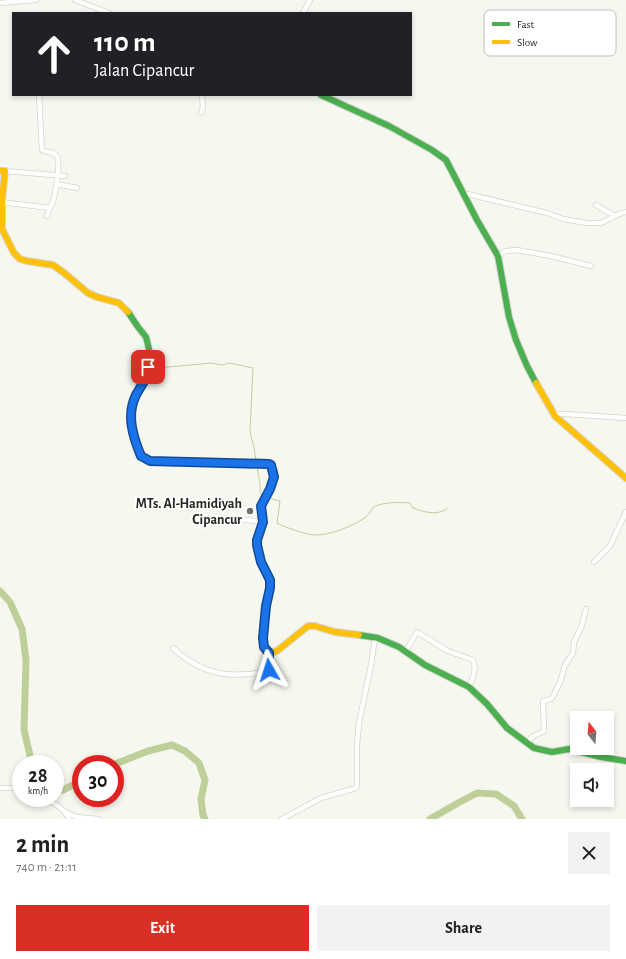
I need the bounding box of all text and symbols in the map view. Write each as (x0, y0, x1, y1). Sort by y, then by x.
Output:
legend (484, 10, 616, 56)
text: Fast (517, 19, 535, 30)
icon: ahead (28, 28, 80, 80)
text: 110 m (94, 29, 156, 57)
text: Slow (517, 37, 538, 48)
text: Jalan Cipancur (94, 62, 194, 80)
pin (131, 350, 165, 384)
icon: arrive (137, 356, 159, 378)
place label: MTs. Al-Hamidiyah Cipancur (136, 497, 242, 527)
marker: MTs. Al-Hamidiyah Cipancur (245, 506, 255, 516)
position arrow (248, 649, 290, 691)
north arrow (570, 711, 614, 755)
map controls (570, 711, 614, 807)
speed limit sign: 30 (72, 755, 124, 807)
button: sound (570, 763, 614, 807)
text: 28 (28, 766, 48, 786)
text: km/h (28, 786, 48, 796)
button: close (568, 832, 610, 874)
text: 2 min (16, 833, 69, 857)
text: 740 m · 21:11 (16, 861, 77, 874)
button: Exit (16, 905, 309, 951)
button: Share (317, 905, 610, 951)

